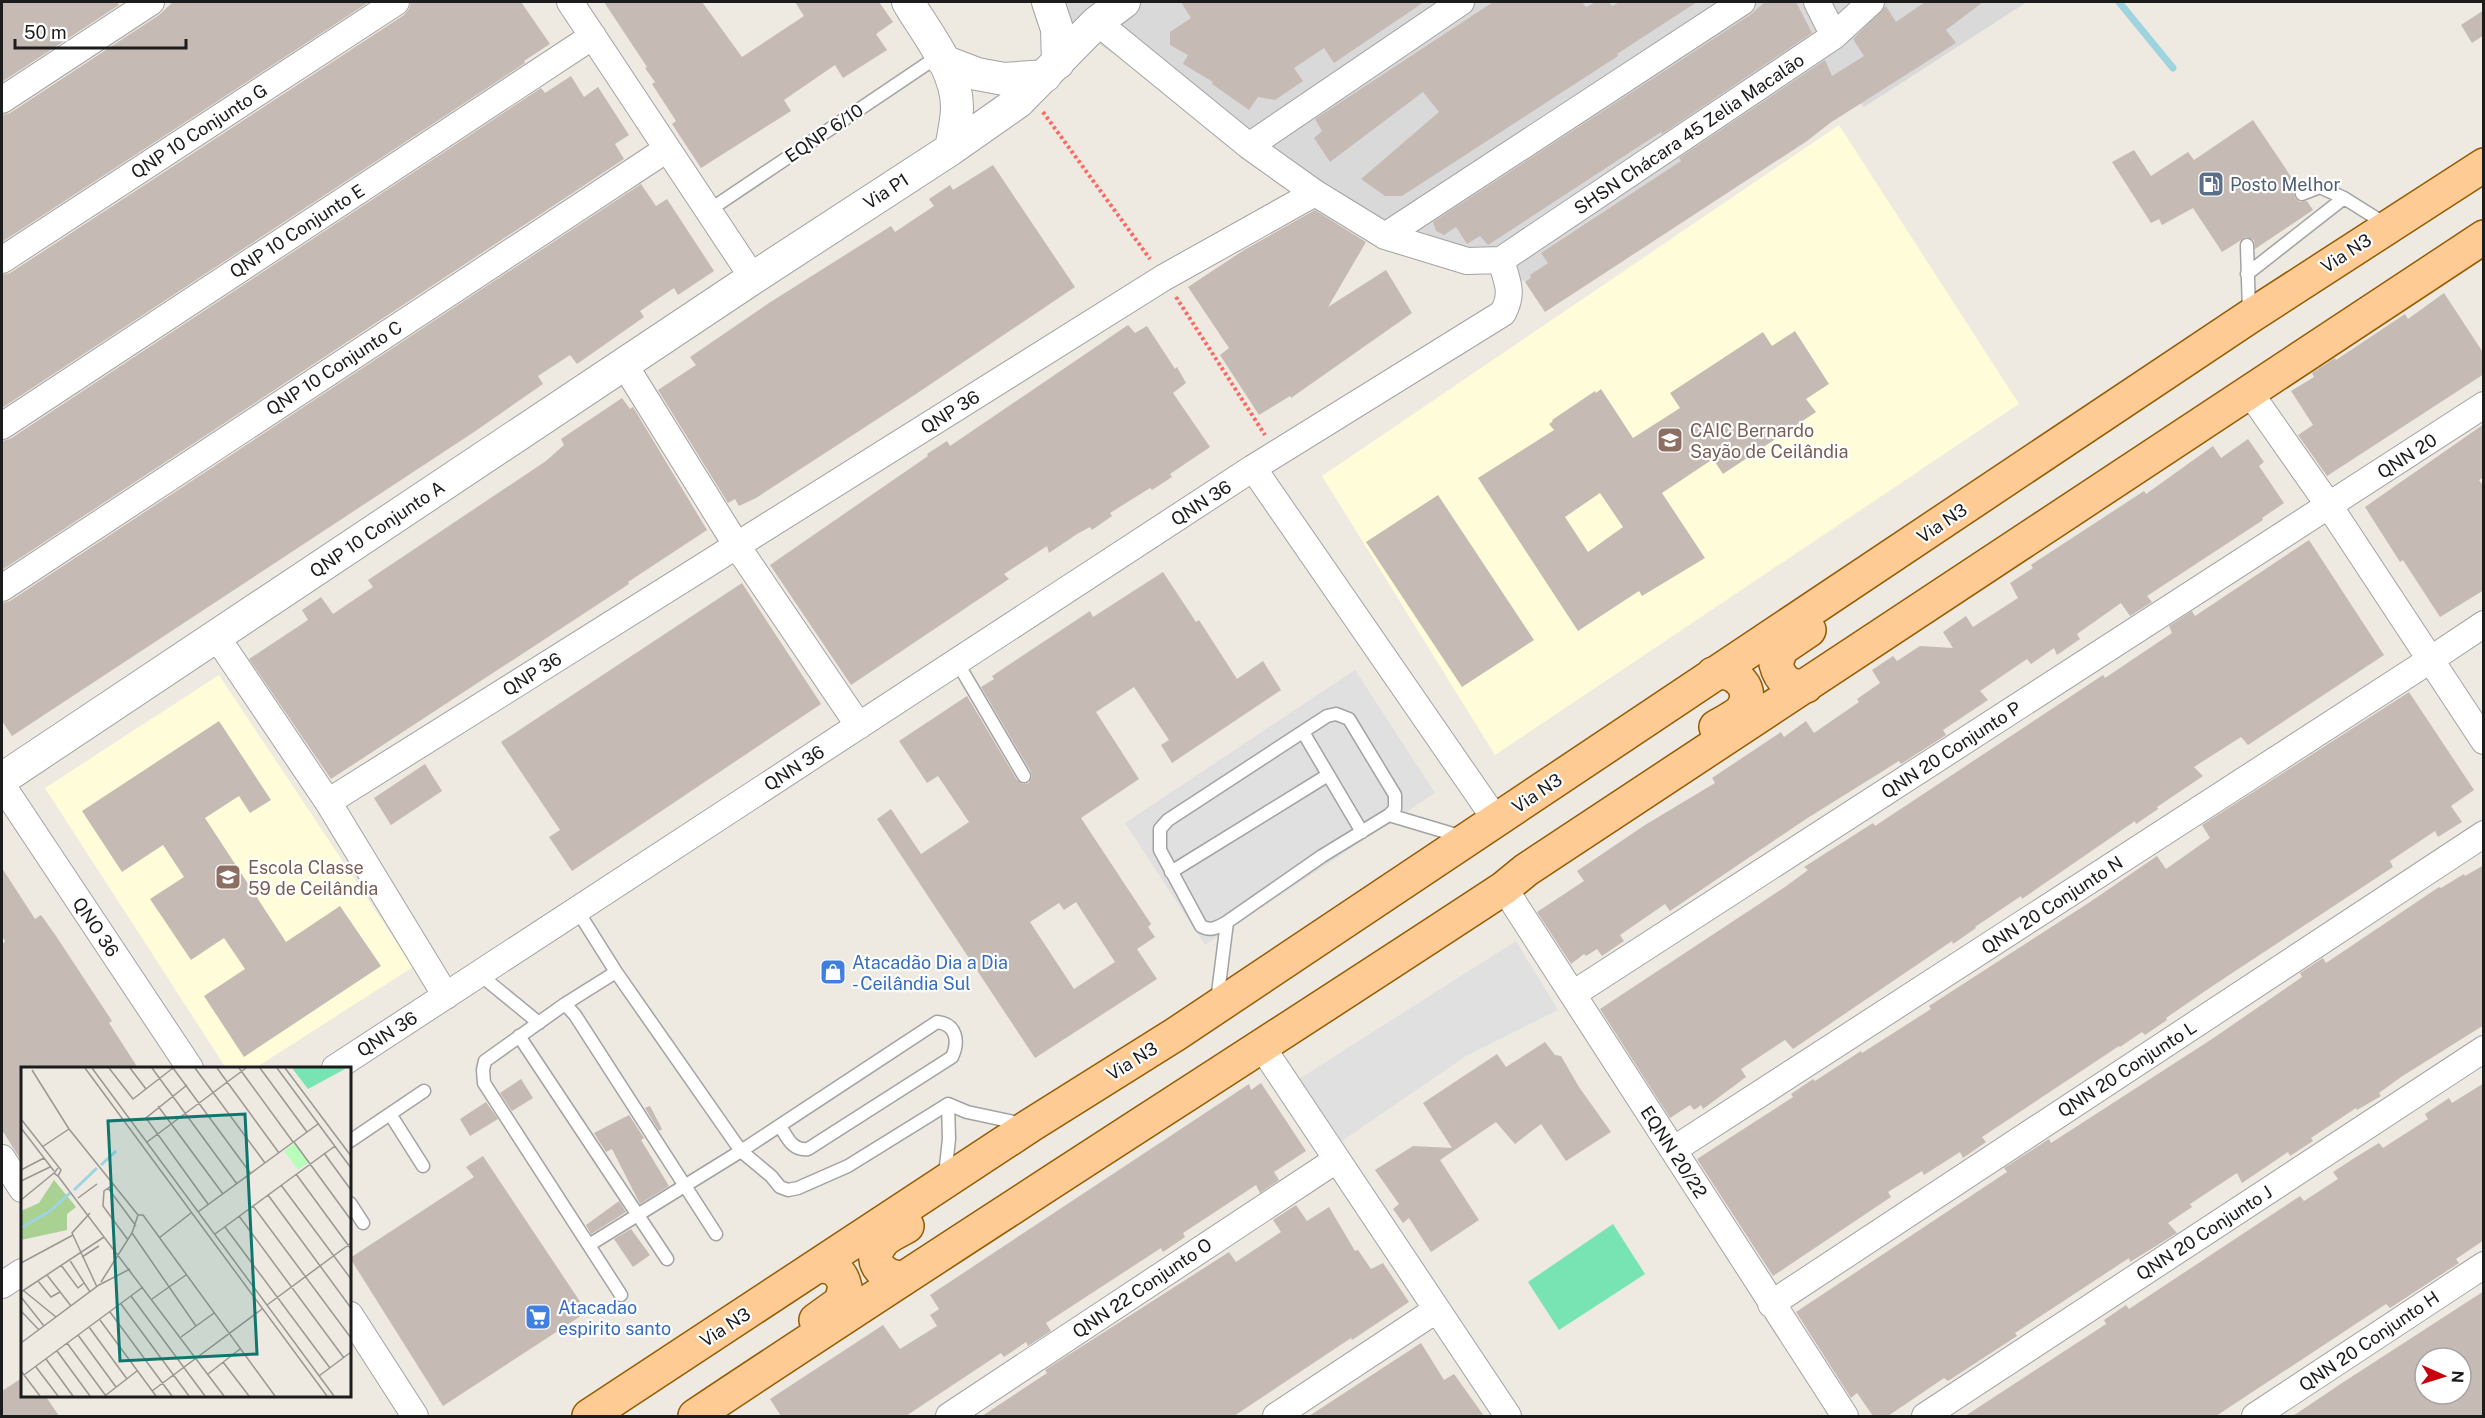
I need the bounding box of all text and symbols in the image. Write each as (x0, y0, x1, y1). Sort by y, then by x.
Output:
scale bar (15, 12, 186, 50)
text: 50 m (24, 22, 67, 43)
street label: SHSN Chácara 45 Zelia Macalão (1570, 49, 1808, 219)
street label: QNP 10 Conjunto G (127, 79, 271, 183)
street label: EQNP 6/10 (781, 99, 867, 167)
street label: Via P1 (859, 169, 913, 213)
fuel station icon: Posto Melhor (2196, 169, 2226, 199)
place label: Posto Melhor (2230, 174, 2341, 195)
street label: QNP 10 Conjunto E (226, 180, 368, 282)
street label: Via N3 (2317, 229, 2375, 277)
street label: QNP 10 Conjunto C (262, 316, 406, 420)
street label: QNP 36 (917, 386, 983, 438)
place label: CAIC Bernardo Sayão de Ceilândia (1690, 420, 1849, 462)
school or university icon: CAIC Bernardo Sayão de Ceilândia (1655, 425, 1685, 455)
street label: QNN 20 (2373, 429, 2441, 483)
street label: QNP 10 Conjunto A (306, 476, 448, 582)
street label: QNN 36 (1167, 476, 1235, 530)
street label: Via N3 (1913, 499, 1971, 547)
street label: QNP 36 (499, 648, 565, 700)
street label: QNN 20 Conjunto P (1877, 697, 2025, 803)
street label: QNN 36 (760, 741, 828, 795)
street label: Via N3 (1508, 769, 1566, 817)
street label: QNN 20 Conjunto N (1977, 852, 2127, 958)
place label: Escola Classe 59 de Ceilândia (248, 857, 378, 899)
school or university icon: Escola Classe 59 de Ceilândia (213, 862, 243, 892)
street label: QNO 36 (69, 893, 123, 961)
place label: Atacadão Dia a Dia - Ceilândia Sul (852, 952, 1008, 994)
shop icon: Atacadão Dia a Dia - Ceilândia Sul (818, 957, 848, 987)
street label: QNN 36 (353, 1007, 421, 1061)
street label: QNN 20 Conjunto L (2054, 1016, 2200, 1122)
street label: Via N3 (1103, 1037, 1161, 1085)
inset map (21, 1067, 351, 1397)
street label: EQNN 20/22 (1636, 1102, 1712, 1202)
street label: QNN 20 Conjunto J (2132, 1181, 2276, 1285)
street label: QNN 22 Conjunto O (1068, 1234, 1216, 1342)
street label: QNN 20 Conjunto H (2295, 1286, 2443, 1396)
place label: Atacadao espirito santo (558, 1297, 671, 1339)
supermarket icon: Atacadao espirito santo (523, 1302, 553, 1332)
street label: Via N3 (696, 1303, 754, 1351)
north arrow (2413, 1346, 2473, 1406)
text: N (2448, 1370, 2467, 1384)

